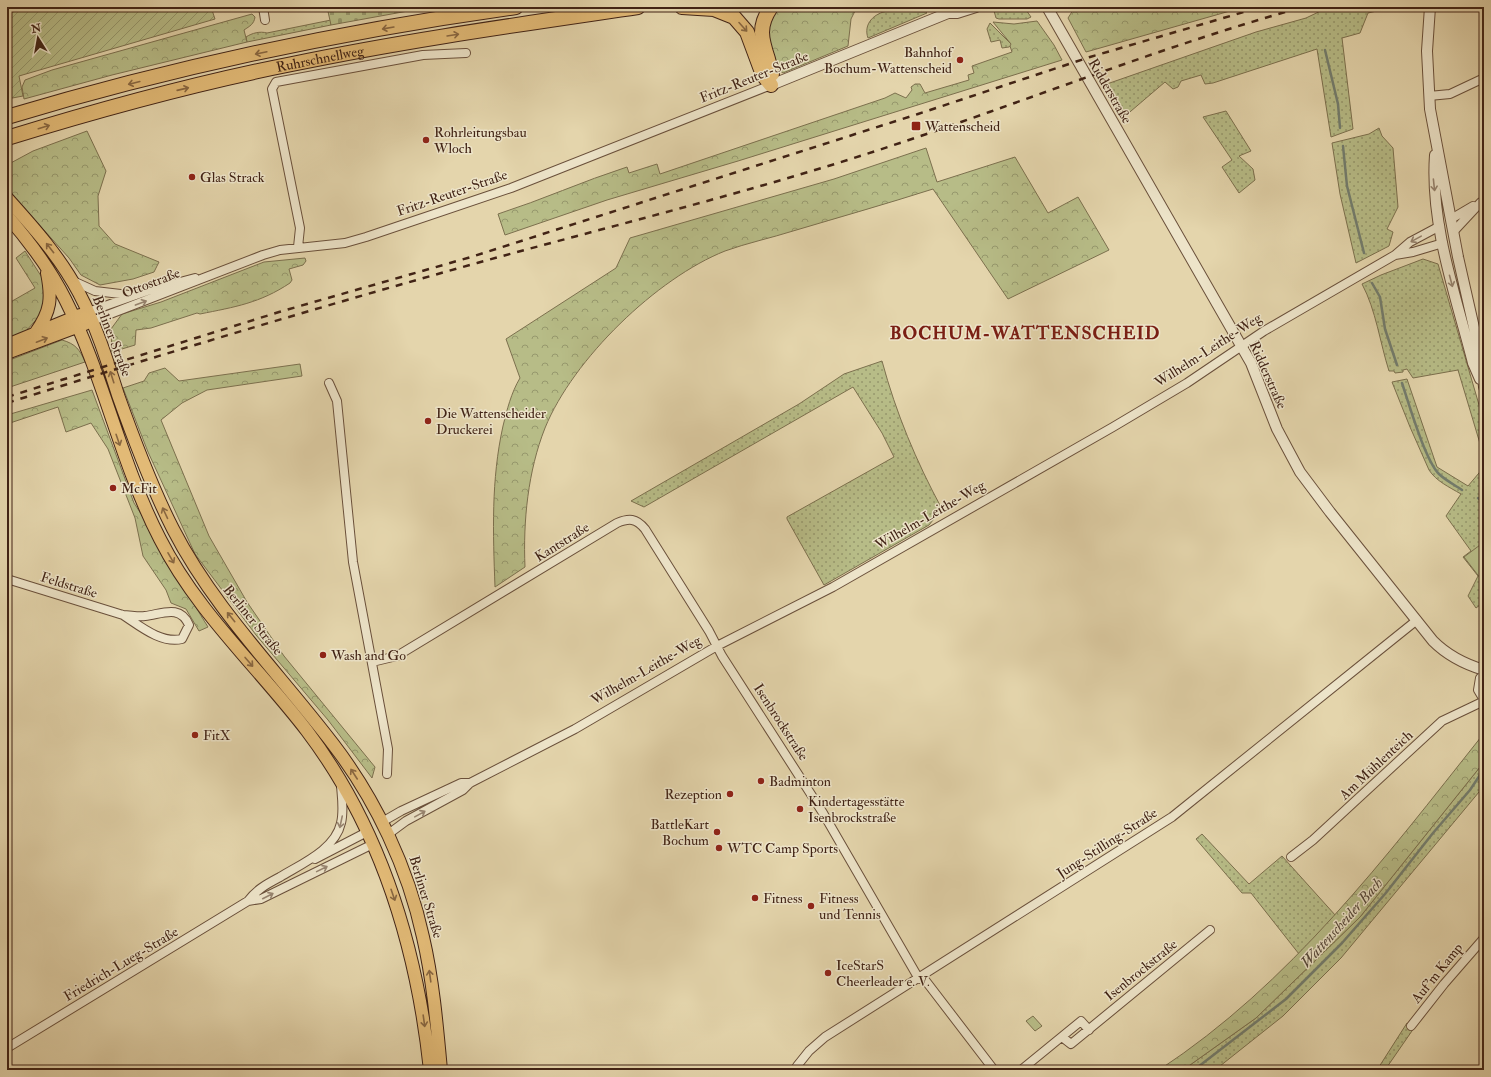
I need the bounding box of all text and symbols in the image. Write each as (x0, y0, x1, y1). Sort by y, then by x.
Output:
north arrow (18, 18, 58, 58)
text: N (29, 21, 43, 36)
one-way arrow (738, 21, 747, 32)
one-way arrow (382, 24, 395, 32)
one-way arrow (446, 31, 459, 39)
street label: Ruhrschnellweg (275, 41, 366, 76)
place label: Bahnhof Bochum-Wattenscheid (824, 44, 954, 77)
street label: Fritz-Reuter-Straße (697, 47, 811, 107)
one-way arrow (255, 49, 268, 57)
marker: Bahnhof Bochum-Wattenscheid (955, 55, 965, 65)
street label: Ridderstraße (1085, 55, 1135, 127)
one-way arrow (128, 79, 141, 87)
one-way arrow (176, 84, 189, 92)
place label: Wattenscheid (924, 118, 1000, 135)
marker: Wattenscheid (910, 120, 922, 132)
one-way arrow (38, 122, 50, 130)
place label: Rohrleitungsbau Wloch (433, 124, 527, 157)
marker: Rohrleitungsbau Wloch (421, 135, 431, 145)
street label: Fritz-Reuter-Straße (395, 166, 510, 220)
place label: Glas Strack (200, 169, 265, 186)
marker: Glas Strack (187, 172, 197, 182)
one-way arrow (1431, 179, 1438, 192)
one-way arrow (1411, 236, 1423, 244)
one-way arrow (46, 243, 55, 254)
street label: Ottostraße (120, 264, 183, 302)
one-way arrow (1448, 274, 1455, 287)
street label: Berliner Straße (89, 293, 135, 379)
one-way arrow (134, 298, 146, 306)
street label: Wilhelm-Leithe-Weg (1150, 308, 1266, 391)
district label: BOCHUM-WATTENSCHEID (890, 322, 1160, 345)
one-way arrow (36, 336, 48, 344)
street label: Ridderstraße (1246, 339, 1291, 412)
one-way arrow (108, 371, 116, 383)
place label: Die Wattenscheider Druckerei (436, 405, 547, 438)
marker: Die Wattenscheider Druckerei (423, 416, 433, 426)
one-way arrow (115, 433, 122, 446)
street label: Wilhelm-Leithe-Weg (871, 476, 989, 554)
place label: McFit (121, 480, 157, 497)
marker: McFit (108, 483, 118, 493)
one-way arrow (161, 507, 168, 519)
street label: Kantstraße (532, 519, 592, 565)
one-way arrow (167, 552, 175, 564)
street label: Feldstraße (39, 568, 100, 602)
street label: Berliner Straße (220, 581, 287, 659)
one-way arrow (226, 611, 235, 622)
street label: Wilhelm-Leithe-Weg (587, 631, 705, 709)
place label: Wash and Go (330, 647, 406, 664)
marker: Wash and Go (318, 650, 328, 660)
one-way arrow (244, 656, 253, 667)
street label: Isenbrockstraße (750, 680, 812, 764)
street label: Am Mühlenteich (1335, 726, 1417, 804)
place label: FitX (203, 727, 231, 744)
marker: FitX (190, 730, 200, 740)
one-way arrow (350, 769, 358, 780)
place label: Badminton (769, 773, 831, 790)
marker: Badminton (756, 776, 766, 786)
place label: Rezeption (664, 786, 722, 804)
marker: Rezeption (725, 789, 735, 799)
place label: Kindertagesstätte Isenbrockstraße (808, 793, 905, 826)
marker: Kindertagesstätte Isenbrockstraße (795, 804, 805, 814)
street label: Jung-Stilling-Straße (1053, 804, 1161, 882)
one-way arrow (414, 809, 426, 817)
one-way arrow (336, 815, 344, 828)
place label: BattleKart Bochum (650, 816, 709, 849)
marker: BattleKart Bochum (712, 827, 722, 837)
place label: WTC Camp Sports (726, 840, 838, 858)
marker: WTC Camp Sports (714, 843, 724, 853)
street label: Berliner Straße (405, 854, 447, 940)
one-way arrow (315, 865, 327, 872)
water label: Wattenscheider Bach (1297, 874, 1387, 972)
one-way arrow (390, 888, 397, 901)
place label: Fitness (763, 890, 803, 907)
place label: Fitness und Tennis (819, 890, 881, 923)
one-way arrow (262, 892, 274, 899)
marker: Fitness (750, 893, 760, 903)
marker: Fitness und Tennis (806, 901, 816, 911)
street label: Friedrich-Lueg-Straße (61, 923, 181, 1005)
street label: Isenbrockstraße (1101, 936, 1181, 1004)
street label: Auf'm Kamp (1407, 940, 1467, 1008)
place label: IceStarS Cheerleader e. V. (836, 957, 930, 990)
marker: IceStarS Cheerleader e. V. (823, 968, 833, 978)
one-way arrow (426, 970, 434, 983)
one-way arrow (420, 1014, 428, 1027)

